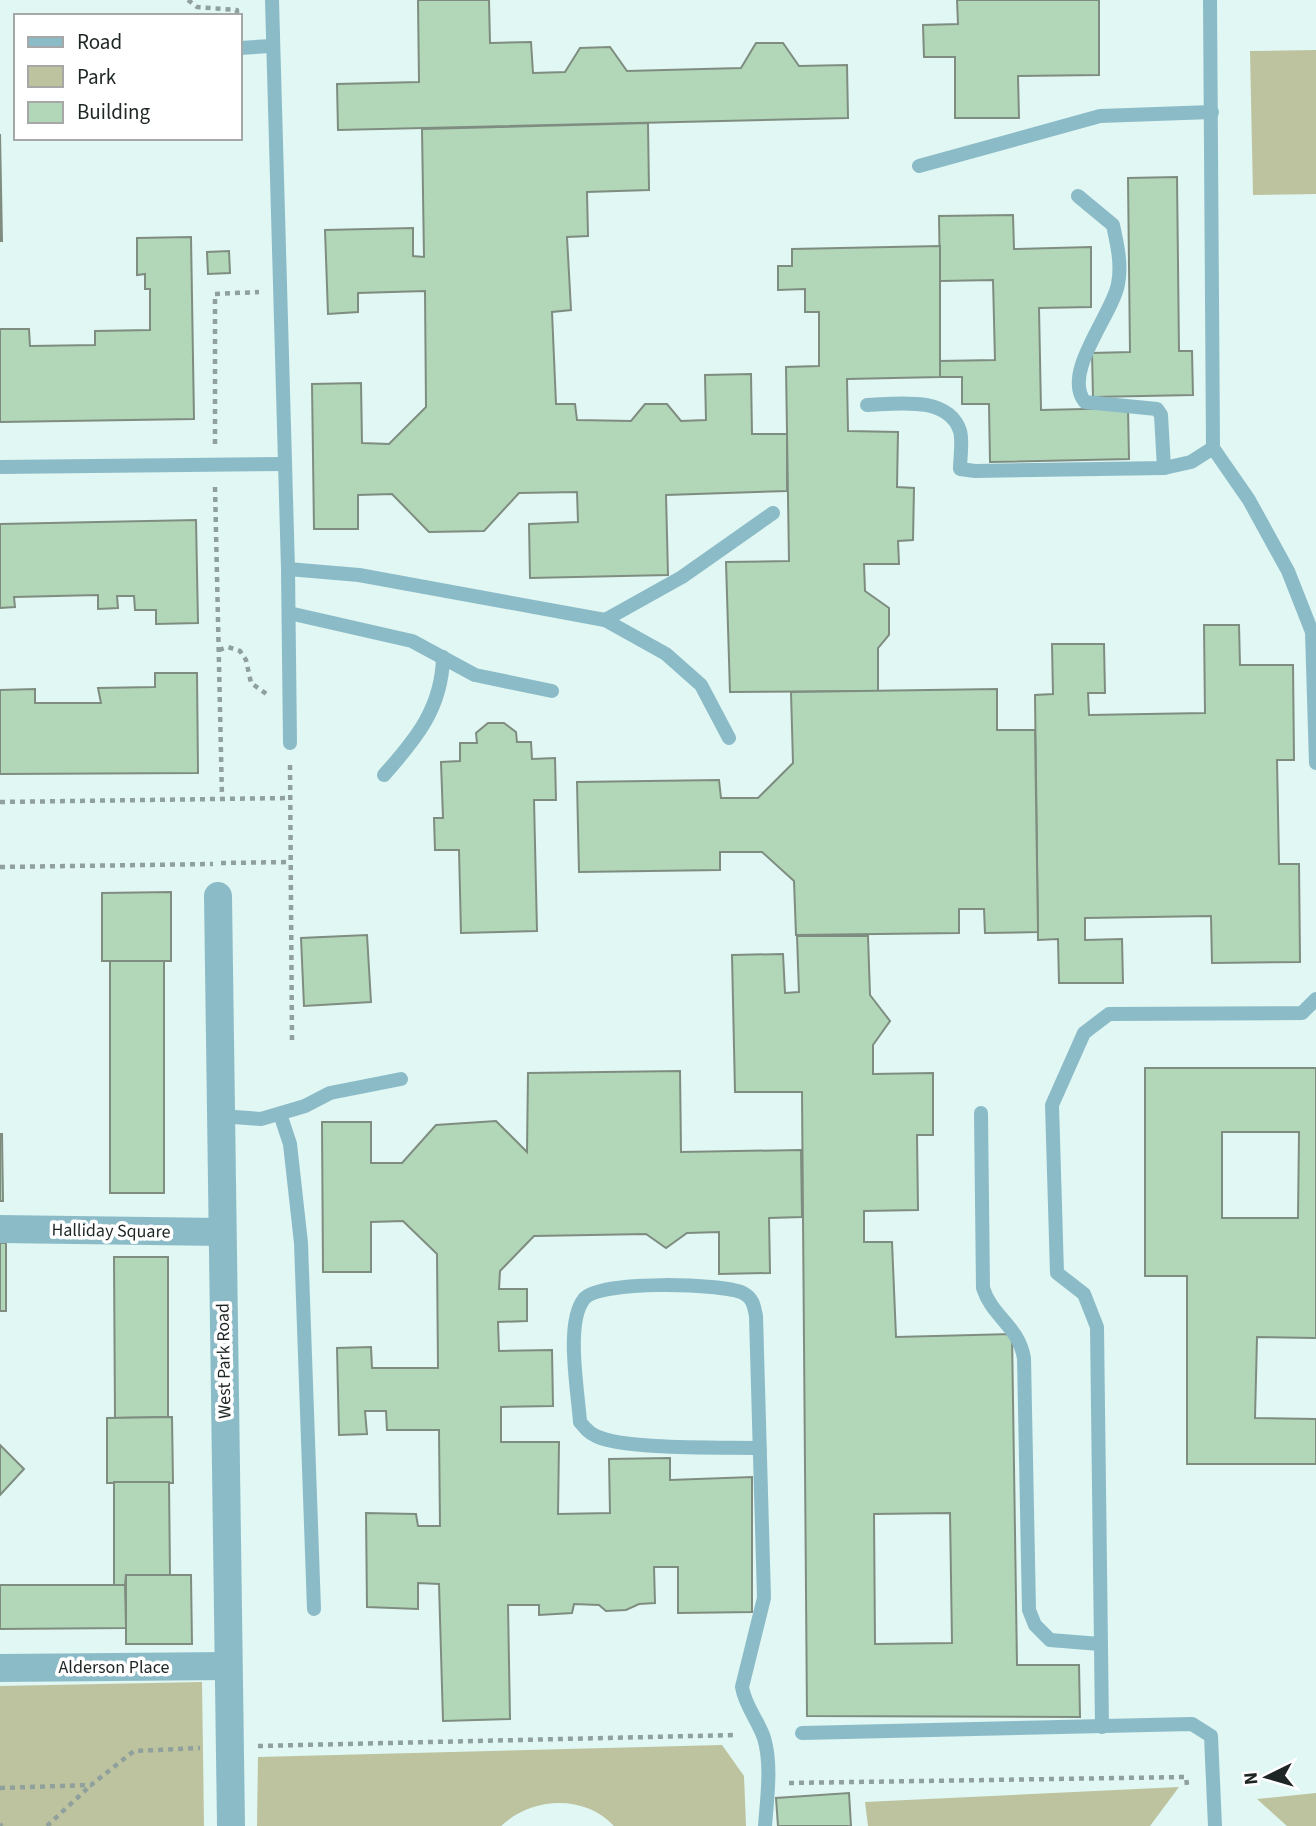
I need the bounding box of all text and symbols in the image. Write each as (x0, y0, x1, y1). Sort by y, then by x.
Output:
legend (14, 14, 242, 140)
text: Road (77, 27, 122, 57)
text: Park (77, 62, 117, 92)
text: Building (77, 97, 151, 127)
street label: Halliday Square (51, 1217, 171, 1245)
street label: West Park Road (210, 1303, 238, 1419)
street label: Alderson Place (59, 1655, 169, 1680)
north arrow (1232, 1742, 1302, 1812)
text: N (1238, 1771, 1266, 1786)

